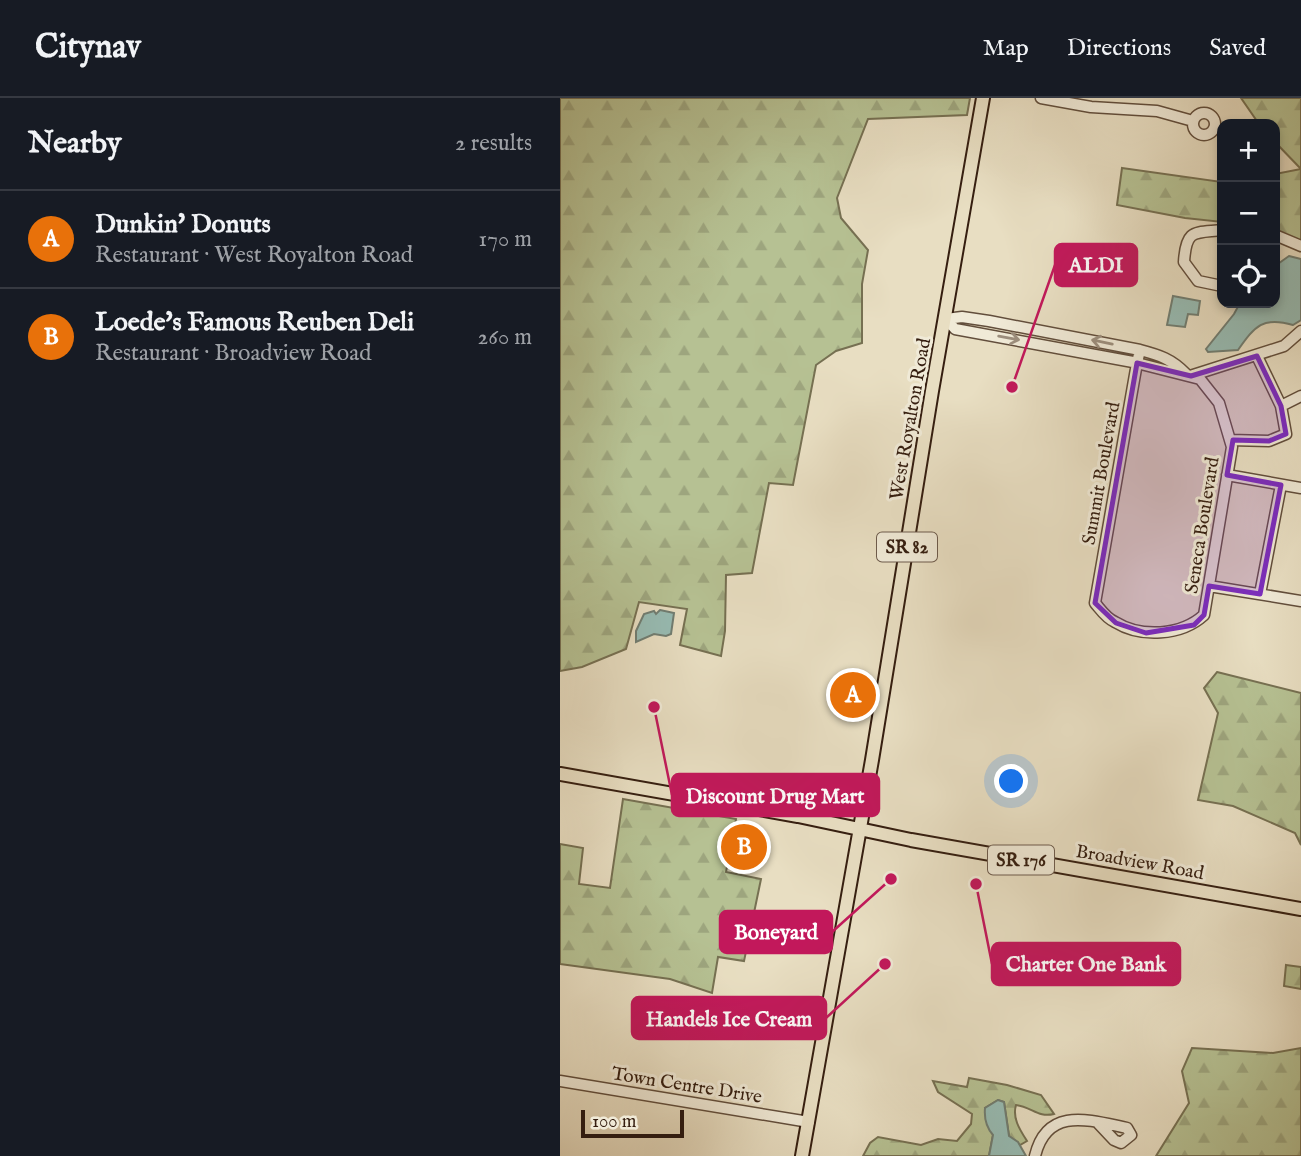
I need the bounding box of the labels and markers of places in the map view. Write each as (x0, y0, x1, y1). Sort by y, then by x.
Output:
callout: ALDI (1055, 244, 1137, 286)
pin: A (830, 669, 876, 721)
callout: Discount Drug Mart (672, 774, 879, 816)
pin: B (721, 821, 767, 873)
callout: Boneyard (720, 911, 832, 953)
callout: Charter One Bank (992, 943, 1180, 985)
callout: Handels Ice Cream (632, 997, 826, 1039)

